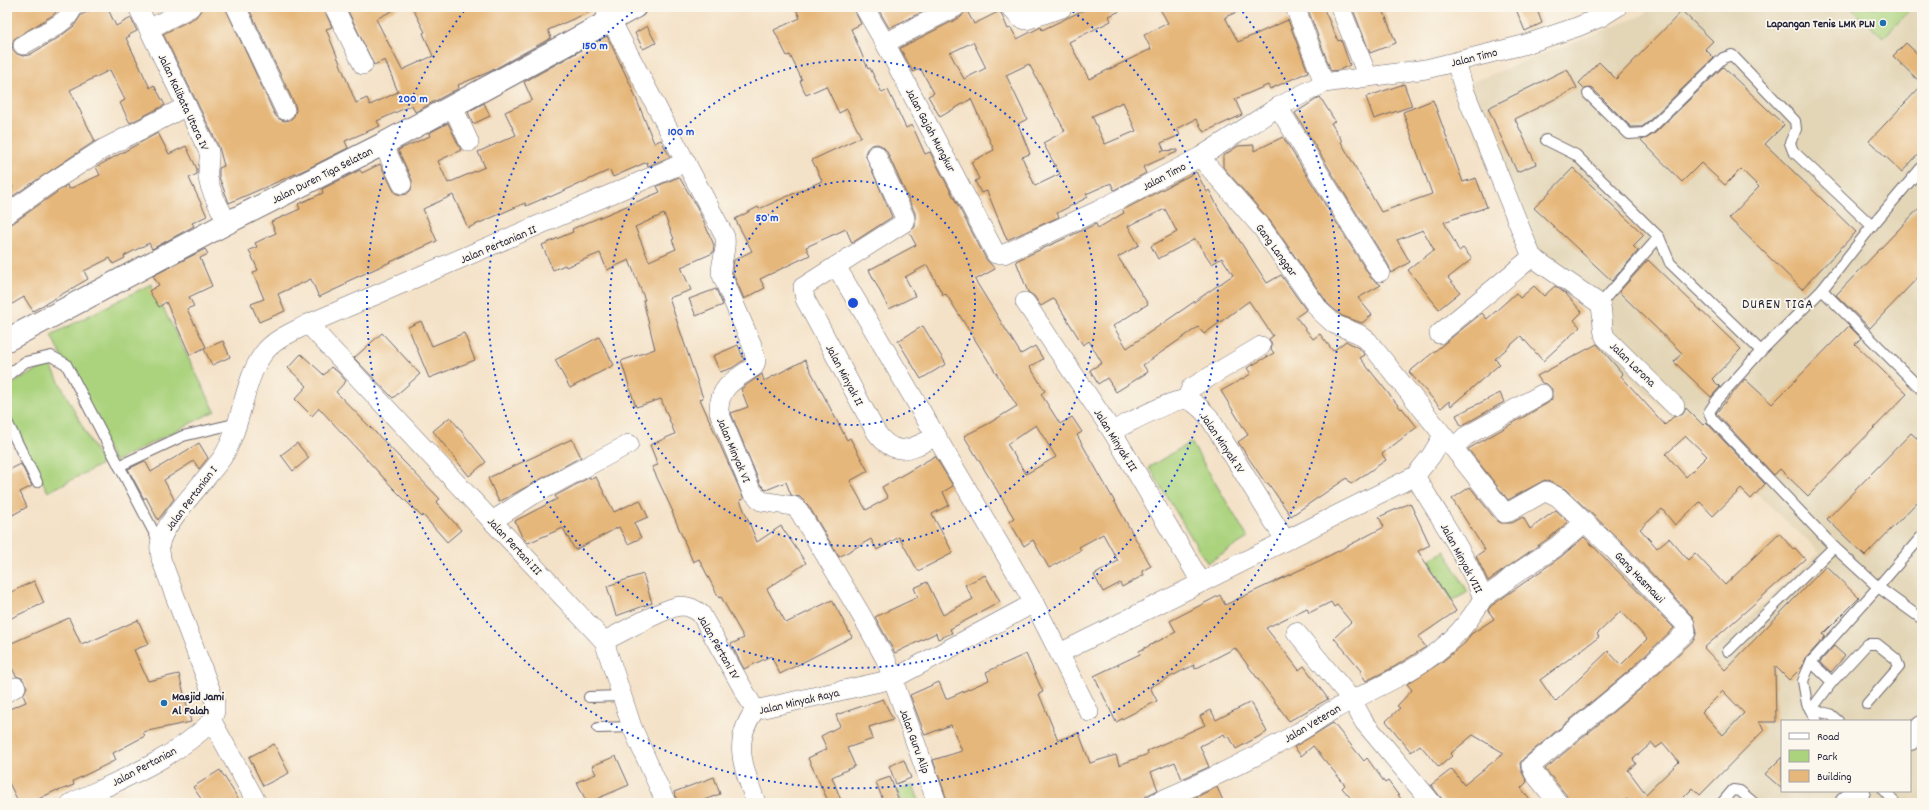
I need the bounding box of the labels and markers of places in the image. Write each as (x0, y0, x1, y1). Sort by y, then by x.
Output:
place label: Lapangan Tenis LMK PLN (1766, 16, 1875, 33)
marker: Lapangan Tenis LMK PLN (1878, 18, 1888, 28)
centre of rings (846, 296, 860, 310)
place label: Masjid Jami Al Falah (172, 689, 225, 720)
marker: Masjid Jami Al Falah (159, 698, 169, 708)

